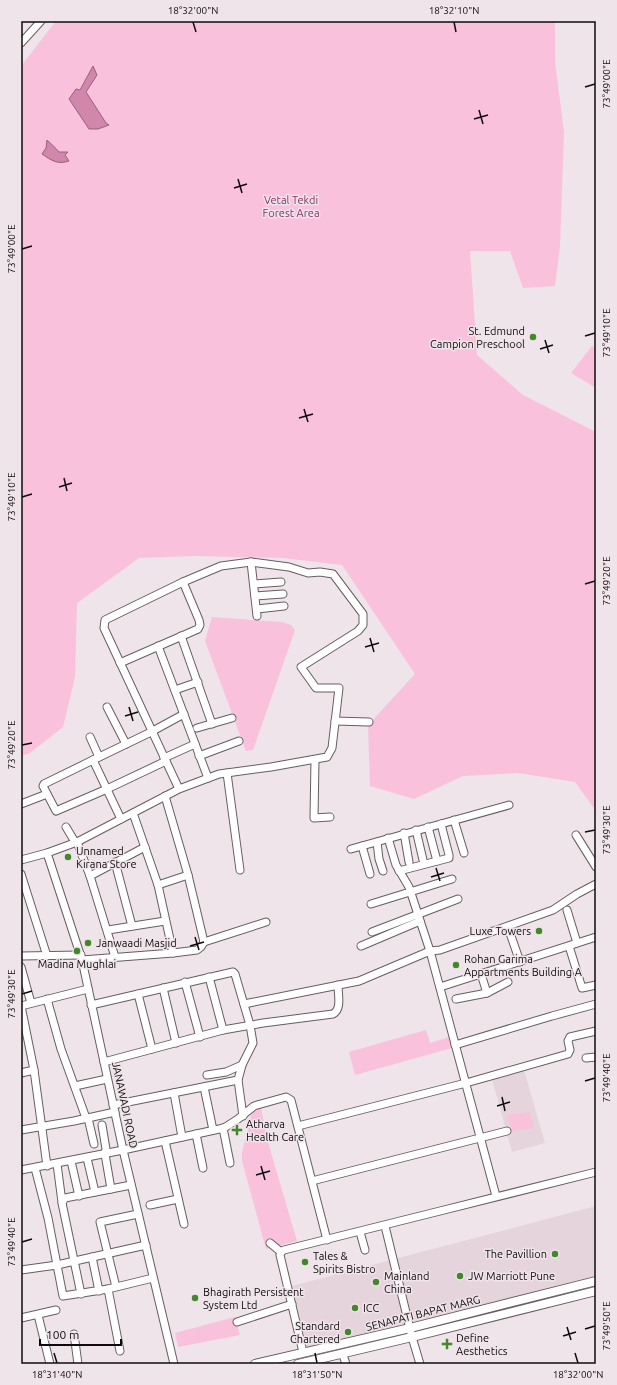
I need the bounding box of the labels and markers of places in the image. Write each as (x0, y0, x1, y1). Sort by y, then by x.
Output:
place label: St. Edmund Campion Preschool (430, 325, 525, 350)
marker: St. Edmund Campion Preschool (528, 332, 538, 342)
place label: Unnamed Kirana Store (76, 845, 137, 870)
marker: Unnamed Kirana Store (63, 852, 73, 862)
place label: Luxe Towers (470, 925, 531, 937)
marker: Luxe Towers (534, 926, 544, 936)
place label: Janwaadi Masjid (96, 937, 177, 949)
marker: Janwaadi Masjid (83, 938, 93, 948)
marker: Madina Mughlai (72, 946, 82, 956)
place label: Rohan Garima Appartments Building A (464, 953, 583, 978)
place label: Madina Mughlai (38, 958, 116, 970)
marker: Rohan Garima Appartments Building A (451, 960, 461, 970)
place label: Atharva Health Care (246, 1118, 304, 1143)
marker: Atharva Health Care (231, 1124, 243, 1136)
place label: The Pavillion (485, 1248, 547, 1260)
marker: The Pavillion (550, 1249, 560, 1259)
place label: Tales & Spirits Bistro (313, 1250, 376, 1275)
marker: Tales & Spirits Bistro (300, 1257, 310, 1267)
place label: Mainland China (384, 1270, 429, 1295)
place label: JW Marriott Pune (468, 1270, 555, 1282)
marker: JW Marriott Pune (455, 1271, 465, 1281)
marker: Mainland China (371, 1277, 381, 1287)
place label: Bhagirath Persistent System Ltd (203, 1286, 304, 1311)
marker: Bhagirath Persistent System Ltd (190, 1293, 200, 1303)
place label: ICC (363, 1302, 379, 1314)
marker: ICC (350, 1303, 360, 1313)
place label: Standard Chartered (290, 1320, 340, 1345)
marker: Standard Chartered (343, 1327, 353, 1337)
place label: Define Aesthetics (456, 1332, 508, 1357)
marker: Define Aesthetics (441, 1338, 453, 1350)

